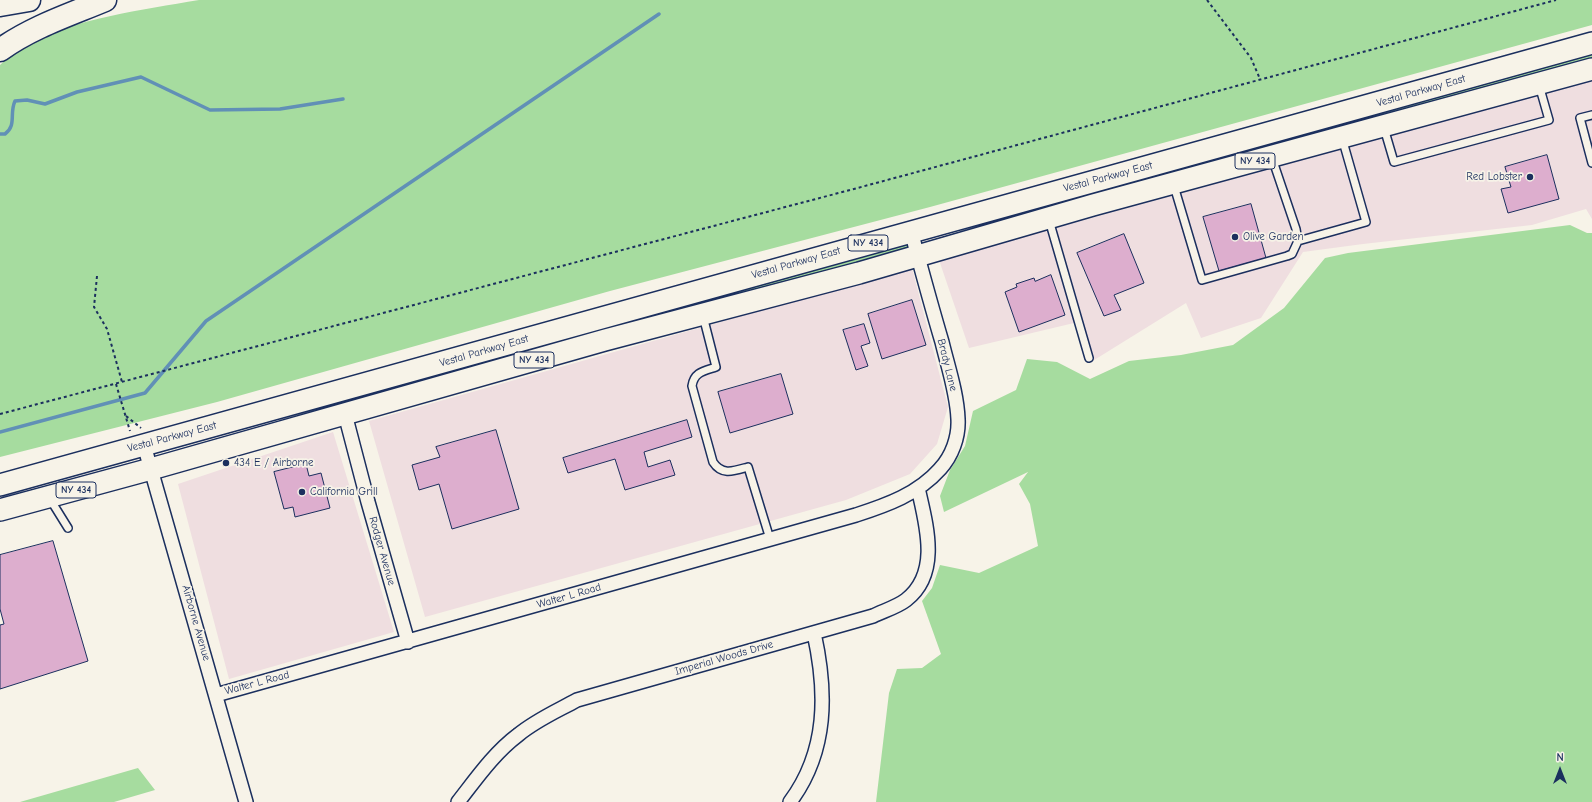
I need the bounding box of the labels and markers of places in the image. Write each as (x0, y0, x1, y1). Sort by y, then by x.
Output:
place label: Red Lobster (1466, 170, 1522, 184)
marker: Red Lobster (1525, 172, 1535, 182)
place label: Olive Garden (1243, 230, 1304, 244)
marker: Olive Garden (1230, 232, 1240, 242)
place label: 434 E / Airborne (234, 456, 314, 470)
marker: 434 E / Airborne (221, 458, 231, 468)
place label: California Grill (310, 485, 378, 499)
marker: California Grill (297, 487, 307, 497)

